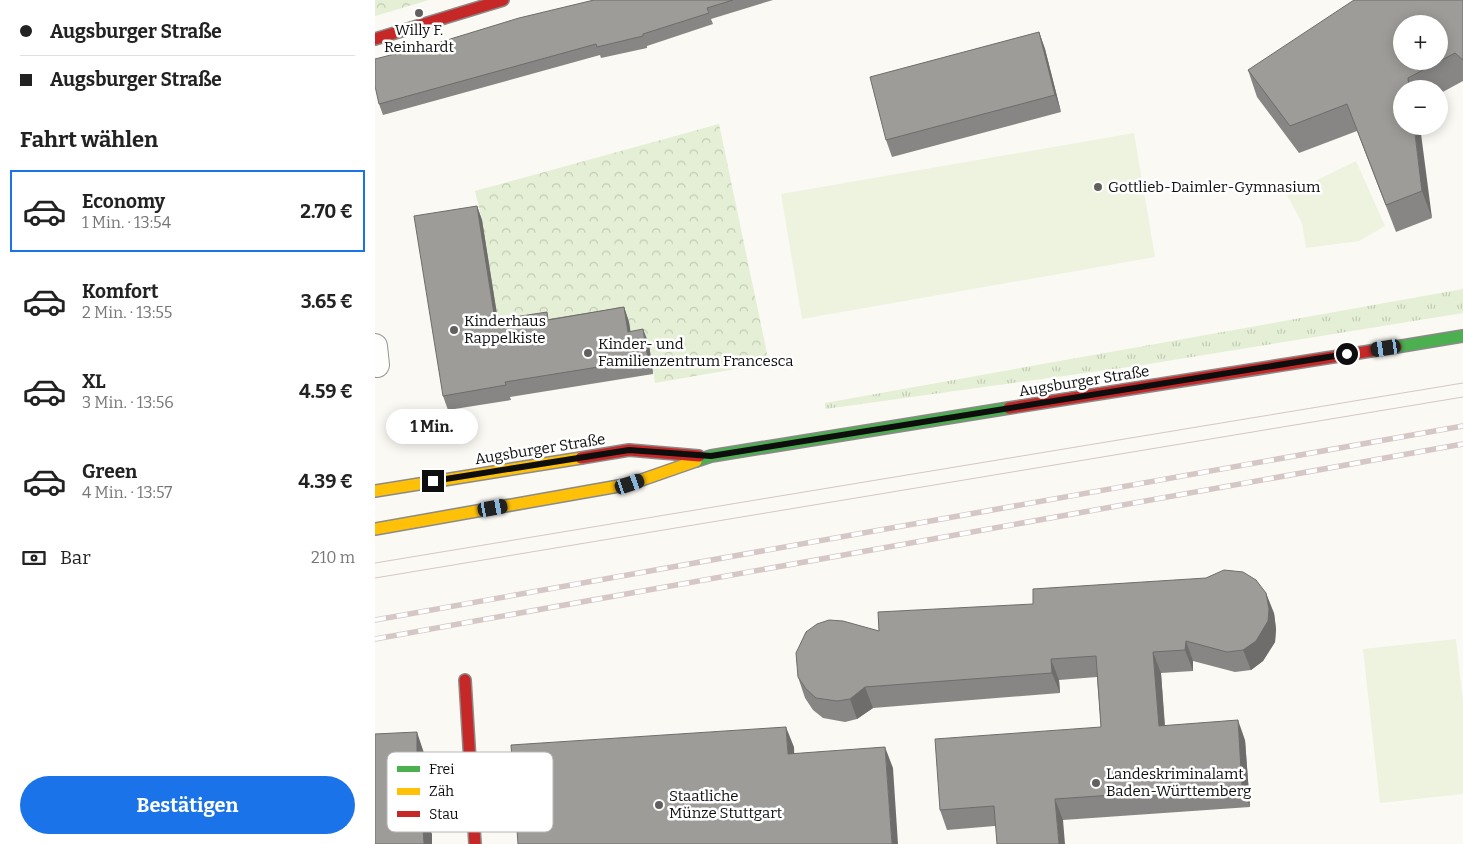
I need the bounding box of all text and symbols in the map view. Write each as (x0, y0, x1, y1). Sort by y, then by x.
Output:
marker: Willy F. Reinhardt (413, 7, 425, 19)
map controls (1393, 15, 1448, 135)
button: + (1393, 15, 1448, 70)
text: Augsburger Straße (50, 20, 222, 43)
place label: Willy F. Reinhardt (384, 21, 454, 56)
text: Augsburger Straße (50, 68, 222, 91)
button: − (1393, 80, 1448, 135)
text: Fahrt wählen (20, 126, 158, 153)
place label: Gottlieb-Daimler-Gymnasium (1108, 178, 1321, 196)
marker: Gottlieb-Daimler-Gymnasium (1092, 181, 1104, 193)
icon: car (22, 189, 67, 234)
text: Economy (82, 190, 165, 213)
text: 2.70 € (300, 200, 353, 223)
text: 1 Min. · 13:54 (82, 213, 171, 232)
icon: car (22, 279, 67, 324)
text: Komfort (82, 280, 158, 303)
text: 3.65 € (301, 290, 353, 313)
text: 2 Min. · 13:55 (82, 303, 172, 322)
place label: Kinderhaus Rappelkiste (464, 312, 546, 347)
marker: Kinderhaus Rappelkiste (448, 324, 460, 336)
place label: Kinder- und Familienzentrum Francesca (598, 335, 793, 370)
car (1370, 338, 1401, 358)
route start (1336, 343, 1358, 365)
marker: Kinder- und Familienzentrum Francesca (582, 347, 594, 359)
street label: Augsburger Straße (1018, 362, 1150, 400)
icon: car (22, 369, 67, 414)
text: XL (82, 370, 106, 393)
text: 4.59 € (299, 380, 353, 403)
text: 3 Min. · 13:56 (82, 393, 174, 412)
callout: 1 Min. (387, 408, 479, 444)
text: 1 Min. (410, 417, 454, 436)
street label: Augsburger Straße (474, 430, 606, 468)
icon: car (22, 459, 67, 504)
text: Green (82, 460, 137, 483)
text: 4.39 € (298, 470, 353, 493)
route end (422, 470, 444, 492)
car (613, 472, 646, 496)
text: 4 Min. · 13:57 (82, 483, 172, 502)
car (476, 498, 509, 518)
icon: cash (20, 544, 48, 572)
text: Bar (60, 546, 91, 569)
text: 210 m (311, 548, 355, 567)
legend (387, 752, 553, 832)
text: Frei (429, 761, 454, 778)
place label: Landeskriminalamt Baden-Württemberg (1106, 765, 1251, 800)
button: Bestätigen (20, 776, 355, 834)
marker: Landeskriminalamt Baden-Württemberg (1090, 777, 1102, 789)
text: Zäh (429, 783, 454, 800)
place label: Staatliche Münze Stuttgart (669, 787, 783, 822)
marker: Staatliche Münze Stuttgart (653, 799, 665, 811)
text: Stau (429, 806, 459, 823)

